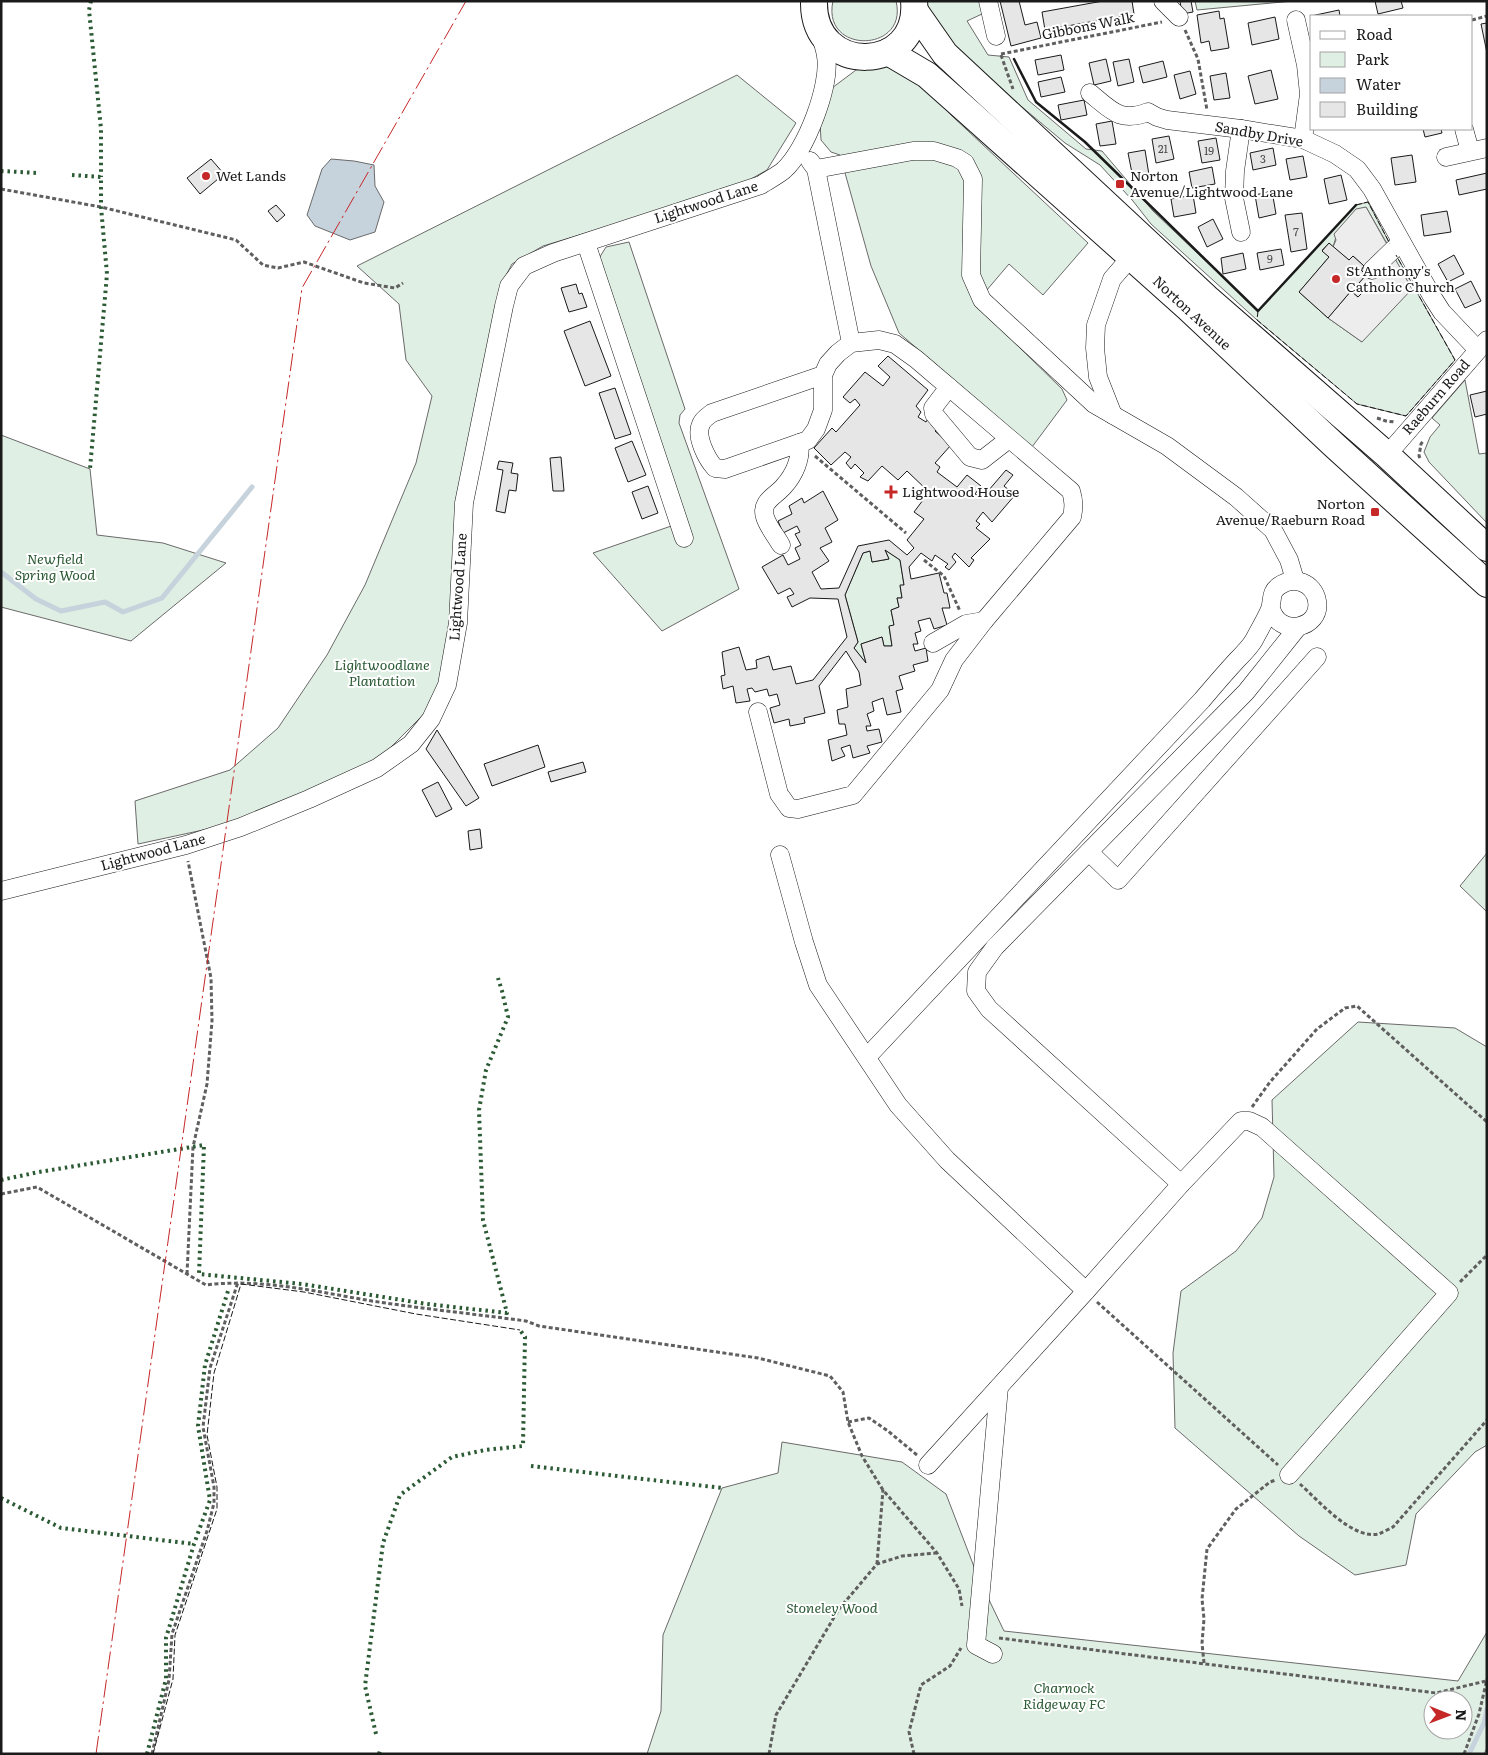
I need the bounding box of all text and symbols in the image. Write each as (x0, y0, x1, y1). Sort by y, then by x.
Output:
street label: Gibbons Walk (1040, 6, 1136, 44)
legend (1310, 15, 1473, 130)
text: Road (1356, 22, 1392, 45)
text: Park (1356, 47, 1390, 70)
text: Water (1356, 72, 1401, 95)
text: Building (1356, 97, 1418, 120)
street label: Sandby Drive (1213, 115, 1305, 151)
house number: 21 (1158, 140, 1169, 156)
house number: 19 (1204, 142, 1214, 158)
house number: 3 (1260, 150, 1266, 166)
place label: Wet Lands (216, 165, 286, 185)
place label: Norton Avenue/Lightwood Lane (1130, 165, 1293, 201)
marker: Wet Lands (200, 170, 212, 182)
street label: Lightwood Lane (651, 175, 760, 227)
marker: Norton Avenue/Lightwood Lane (1114, 178, 1126, 190)
house number: 7 (1293, 223, 1299, 239)
house number: 9 (1267, 250, 1273, 266)
place label: St Anthony's Catholic Church (1346, 260, 1455, 296)
street label: Norton Avenue (1149, 271, 1236, 354)
marker: St Anthony's Catholic Church (1330, 273, 1342, 285)
street label: Raeburn Road (1397, 354, 1474, 438)
place label: Lightwood House (902, 481, 1019, 501)
marker: Lightwood House (884, 485, 898, 499)
place label: Norton Avenue/Raeburn Road (1216, 493, 1365, 529)
marker: Norton Avenue/Raeburn Road (1369, 506, 1381, 518)
street label: Lightwood Lane (443, 532, 471, 641)
park label: Newfield Spring Wood (15, 548, 95, 584)
park label: Lightwoodlane Plantation (334, 654, 430, 690)
street label: Lightwood Lane (98, 827, 207, 875)
park label: Stoneley Wood (786, 1597, 878, 1617)
park label: Charnock Ridgeway FC (1023, 1677, 1106, 1713)
north arrow (1423, 1690, 1473, 1740)
text: N (1452, 1709, 1472, 1722)

